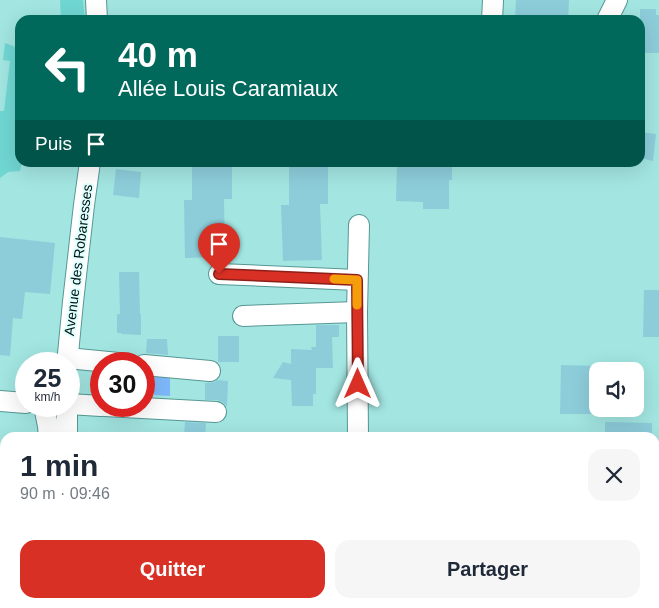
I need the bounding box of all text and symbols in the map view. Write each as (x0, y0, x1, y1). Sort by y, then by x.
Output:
icon: left (35, 35, 100, 100)
text: 40 m (118, 35, 198, 74)
text: Allée Louis Caramiaux (118, 76, 338, 101)
icon: arrive (82, 130, 110, 158)
text: Puis (35, 133, 72, 154)
street label: Avenue des Robaresses (61, 183, 95, 337)
pin (198, 223, 240, 274)
icon: arrive (205, 230, 233, 258)
speed limit sign: 30 (90, 352, 155, 417)
position arrow (331, 357, 383, 409)
map controls (589, 362, 644, 417)
button: sound (589, 362, 644, 417)
text: 25 (34, 364, 61, 392)
text: km/h (34, 390, 61, 404)
text: 1 min (20, 449, 98, 482)
button: close (588, 449, 640, 501)
text: 90 m · 09:46 (20, 485, 110, 502)
button: Quitter (20, 540, 325, 598)
button: Partager (335, 540, 640, 598)

